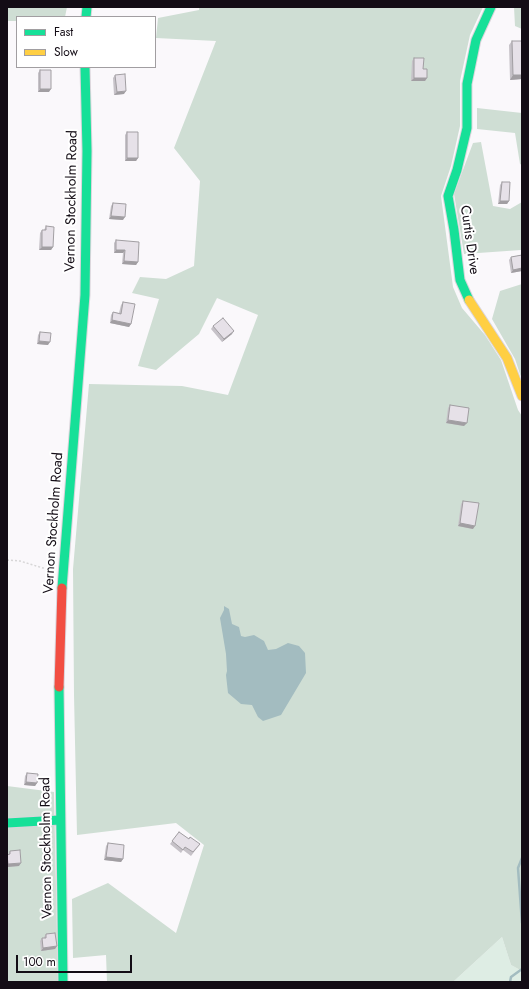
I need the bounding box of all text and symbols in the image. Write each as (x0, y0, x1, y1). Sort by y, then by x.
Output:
legend (16, 16, 156, 68)
text: Fast (54, 23, 73, 41)
text: Slow (54, 43, 78, 61)
street label: Vernon Stockholm Road (62, 130, 82, 272)
street label: Curtis Drive (456, 204, 482, 276)
street label: Vernon Stockholm Road (41, 452, 67, 594)
street label: Vernon Stockholm Road (37, 777, 57, 919)
scale bar (18, 947, 134, 973)
text: 100 m (23, 953, 56, 971)

